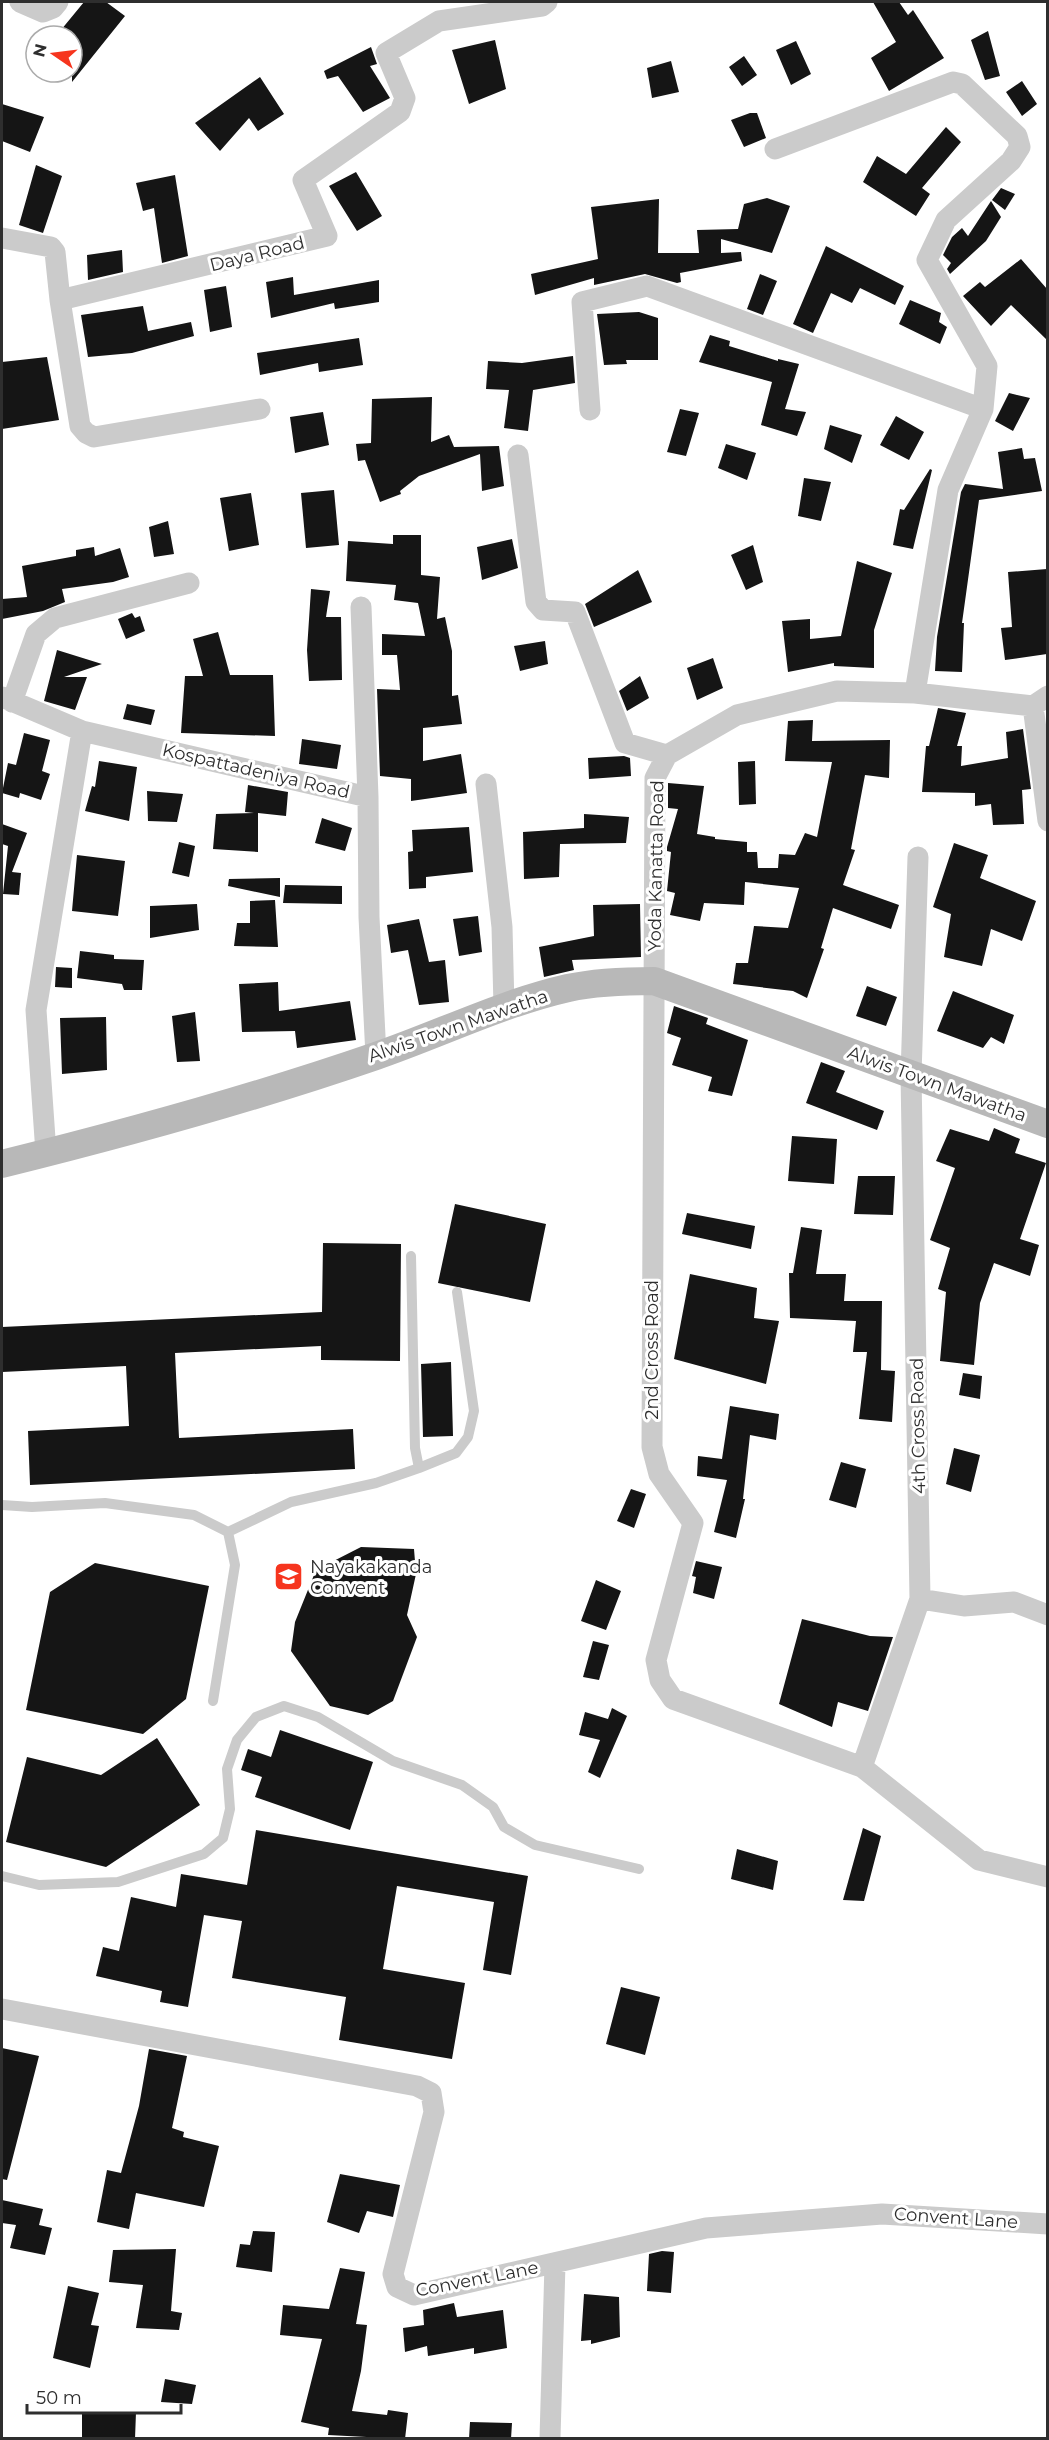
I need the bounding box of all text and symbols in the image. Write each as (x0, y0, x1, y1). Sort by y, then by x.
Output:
north arrow (24, 24, 84, 84)
text: N (29, 42, 51, 59)
street label: Daya Road (207, 232, 307, 276)
street label: Kospattadeniya Road (160, 739, 352, 803)
street label: Yoda Kanatta Road (644, 780, 668, 952)
street label: Alwis Town Mawatha (365, 985, 551, 1067)
street label: Alwis Town Mawatha (845, 1041, 1029, 1127)
street label: 2nd Cross Road (641, 1280, 663, 1420)
street label: 4th Cross Road (906, 1358, 930, 1494)
place label: Nayakakanda Convent (310, 1556, 432, 1599)
school or university icon: Nayakakanda Convent (273, 1561, 305, 1593)
street label: Convent Lane (893, 2203, 1019, 2233)
street label: Convent Lane (414, 2256, 540, 2302)
scale bar (27, 2377, 182, 2415)
text: 50 m (36, 2387, 82, 2409)

